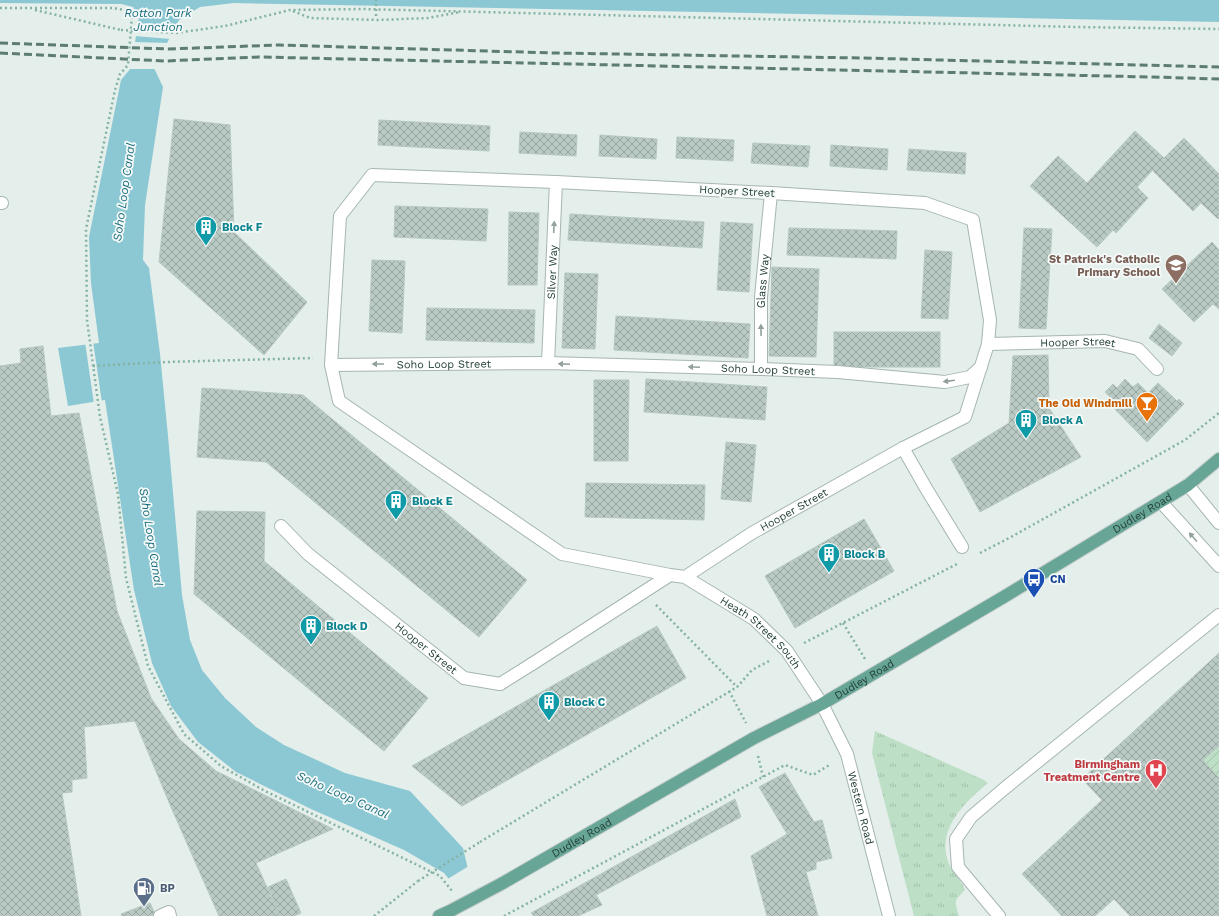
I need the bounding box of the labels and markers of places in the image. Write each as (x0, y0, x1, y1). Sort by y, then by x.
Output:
building icon: Block F (193, 214, 219, 247)
place label: Block F (222, 221, 263, 234)
school or university icon: St Patrick's Catholic Primary School (1163, 252, 1189, 285)
place label: St Patrick's Catholic Primary School (1049, 253, 1160, 279)
bar icon: The Old Windmill (1134, 390, 1160, 423)
place label: The Old Windmill (1038, 397, 1132, 410)
building icon: Block A (1013, 407, 1039, 440)
place label: Block A (1042, 414, 1084, 427)
building icon: Block E (383, 488, 409, 521)
place label: Block E (412, 495, 453, 508)
building icon: Block B (816, 541, 842, 574)
place label: Block B (844, 548, 886, 561)
bus stop icon: CN (1021, 566, 1047, 599)
place label: CN (1050, 573, 1066, 586)
building icon: Block D (298, 613, 324, 646)
place label: Block D (326, 620, 368, 633)
building icon: Block C (536, 689, 562, 722)
place label: Block C (564, 696, 606, 709)
hospital icon: Birmingham Treatment Centre (1143, 757, 1169, 790)
place label: Birmingham Treatment Centre (1044, 758, 1140, 784)
fuel station icon: BP (131, 875, 157, 908)
place label: BP (160, 882, 175, 895)

